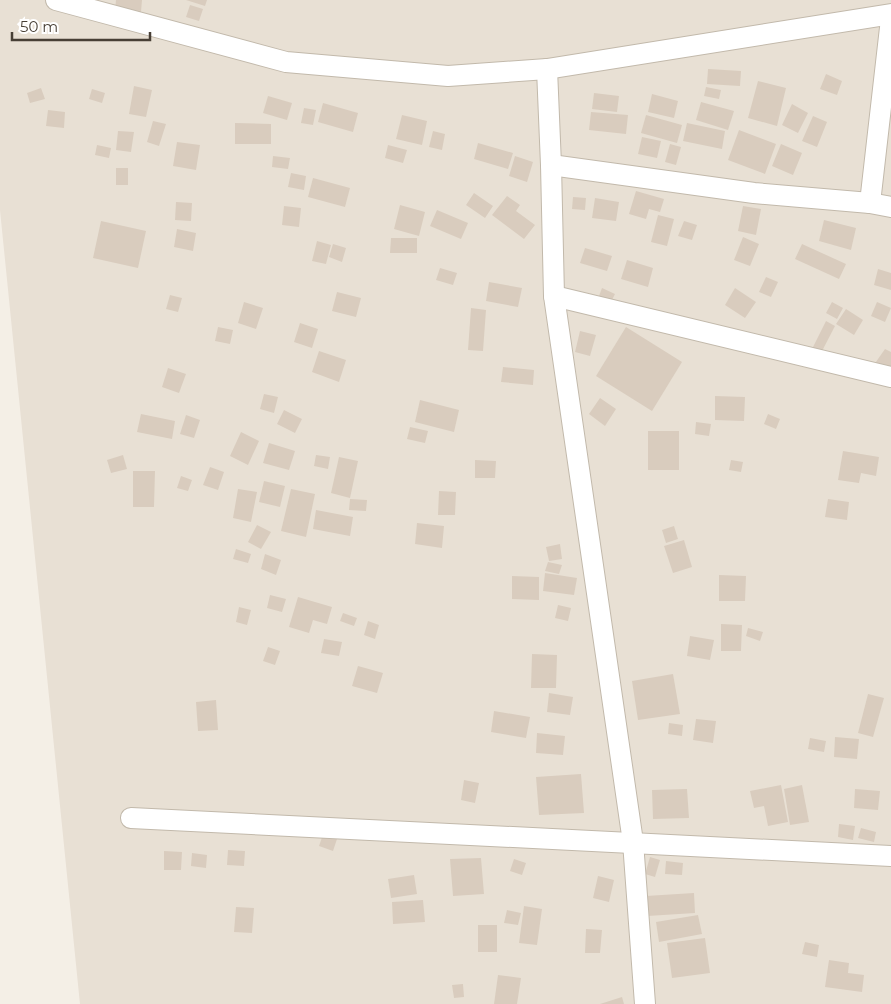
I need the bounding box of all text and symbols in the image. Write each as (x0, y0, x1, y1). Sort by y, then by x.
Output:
scale bar (12, 10, 150, 42)
text: 50 m (20, 17, 58, 36)

